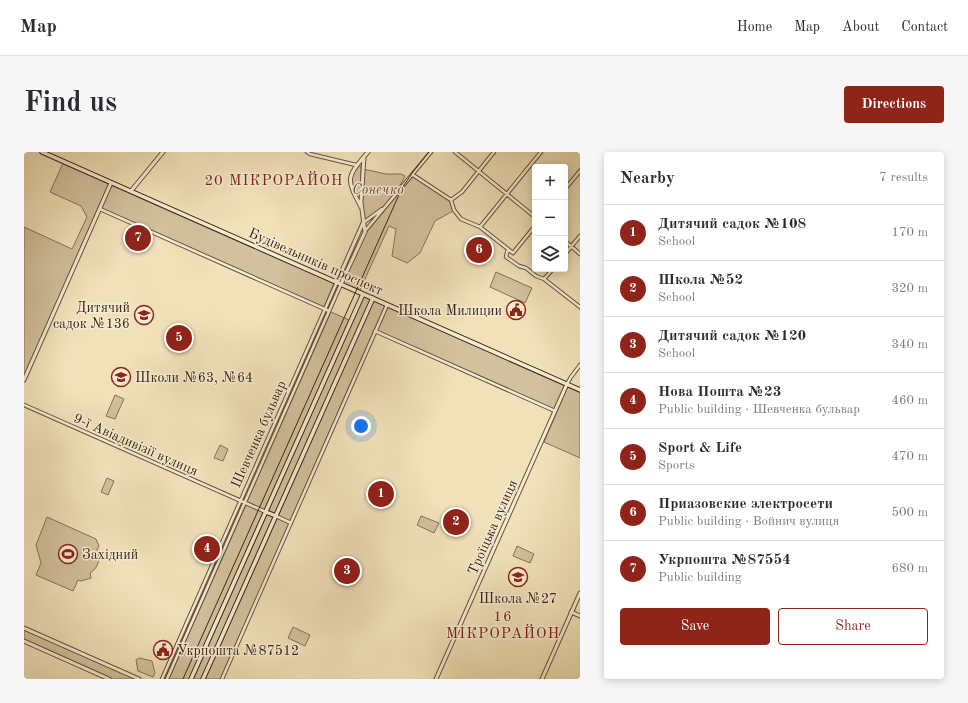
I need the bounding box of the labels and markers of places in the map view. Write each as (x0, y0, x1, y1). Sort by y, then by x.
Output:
pin: 7 (125, 223, 151, 253)
pin: 6 (466, 235, 492, 265)
public building icon: Школа Милиции (505, 299, 527, 321)
place label: Дитячий садок №136 (53, 301, 130, 331)
school or university icon: Дитячий садок №136 (133, 304, 155, 326)
place label: Школа Милиции (398, 304, 502, 318)
pin: 5 (166, 323, 192, 353)
school or university icon: Школи №63, №64 (110, 366, 132, 388)
place label: Школи №63, №64 (135, 371, 253, 385)
pin: 1 (368, 479, 394, 509)
pin: 2 (443, 507, 469, 537)
pin: 4 (194, 534, 220, 564)
sports icon: Західний (57, 543, 79, 565)
place label: Західний (82, 548, 138, 562)
pin: 3 (334, 556, 360, 586)
school or university icon: Школа №27 (507, 566, 529, 588)
place label: Школа №27 (479, 592, 557, 606)
public building icon: Укрпошта №87512 (152, 639, 174, 661)
place label: Укрпошта №87512 (177, 644, 299, 658)

